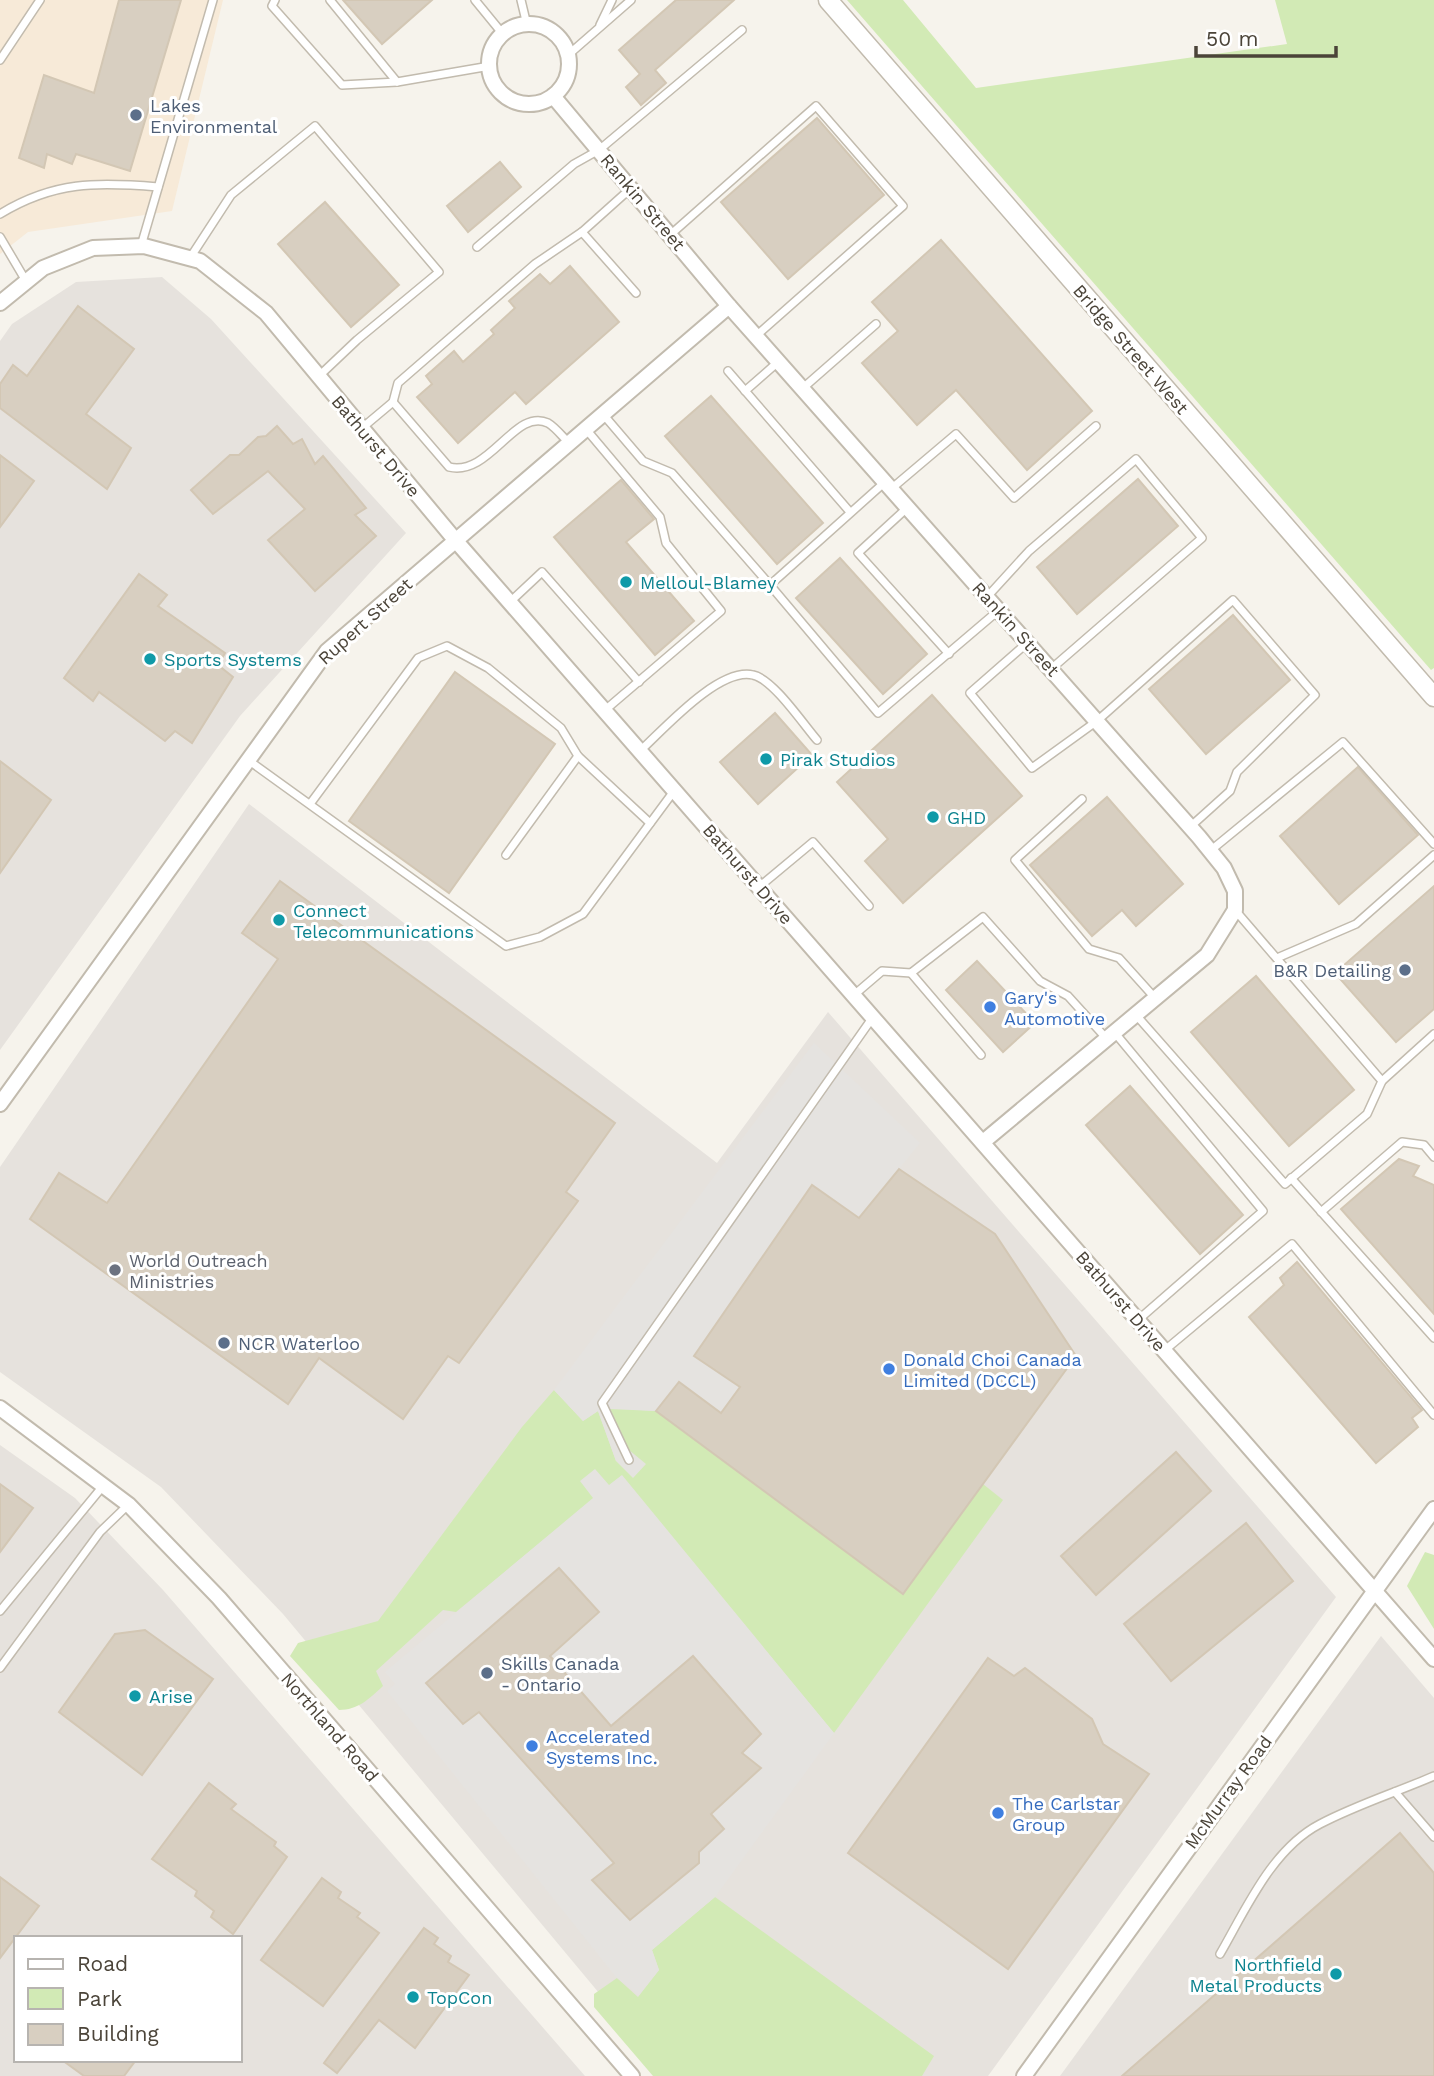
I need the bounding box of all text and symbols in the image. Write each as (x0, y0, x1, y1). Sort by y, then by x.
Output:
scale bar (1196, 14, 1336, 58)
text: 50 m (1206, 26, 1258, 51)
place label: Lakes Environmental (150, 95, 278, 137)
marker: Lakes Environmental (128, 107, 144, 123)
street label: Rankin Street (596, 149, 690, 255)
street label: Bridge Street West (1069, 280, 1193, 419)
street label: Bathurst Drive (327, 391, 425, 501)
place label: Melloul-Blamey (640, 572, 777, 593)
street label: Rupert Street (314, 573, 417, 669)
marker: Melloul-Blamey (618, 574, 634, 590)
street label: Rankin Street (968, 577, 1064, 681)
place label: Sports Systems (164, 649, 302, 670)
marker: Sports Systems (142, 651, 158, 667)
place label: Pirak Studios (780, 749, 896, 770)
marker: Pirak Studios (758, 751, 774, 767)
place label: GHD (947, 807, 986, 828)
marker: GHD (925, 809, 941, 825)
street label: Bathurst Drive (699, 819, 797, 929)
place label: Connect Telecommunications (293, 900, 474, 942)
marker: Connect Telecommunications (271, 912, 287, 928)
place label: B&R Detailing (1273, 960, 1391, 981)
marker: B&R Detailing (1397, 962, 1413, 978)
place label: Gary's Automotive (1004, 987, 1105, 1029)
marker: Gary's Automotive (982, 999, 998, 1015)
street label: Bathurst Drive (1072, 1246, 1170, 1356)
place label: World Outreach Ministries (129, 1250, 268, 1292)
marker: World Outreach Ministries (107, 1262, 123, 1278)
place label: NCR Waterloo (238, 1333, 360, 1354)
marker: NCR Waterloo (216, 1335, 232, 1351)
place label: Donald Choi Canada Limited (DCCL) (903, 1349, 1082, 1391)
marker: Donald Choi Canada Limited (DCCL) (881, 1361, 897, 1377)
place label: Skills Canada - Ontario (501, 1653, 620, 1695)
marker: Skills Canada - Ontario (479, 1665, 495, 1681)
street label: Northland Road (277, 1668, 383, 1786)
place label: Arise (149, 1686, 193, 1707)
marker: Arise (127, 1688, 143, 1704)
place label: Accelerated Systems Inc. (546, 1726, 658, 1768)
street label: McMurray Road (1180, 1731, 1276, 1853)
marker: Accelerated Systems Inc. (524, 1738, 540, 1754)
place label: The Carlstar Group (1012, 1793, 1120, 1835)
marker: The Carlstar Group (990, 1805, 1006, 1821)
legend (14, 1936, 242, 2062)
text: Road (77, 1951, 128, 1976)
place label: Northfield Metal Products (1190, 1954, 1322, 1996)
marker: Northfield Metal Products (1328, 1966, 1344, 1982)
text: Park (77, 1986, 122, 2011)
place label: TopCon (427, 1987, 492, 2008)
marker: TopCon (405, 1989, 421, 2005)
text: Building (77, 2021, 159, 2046)

